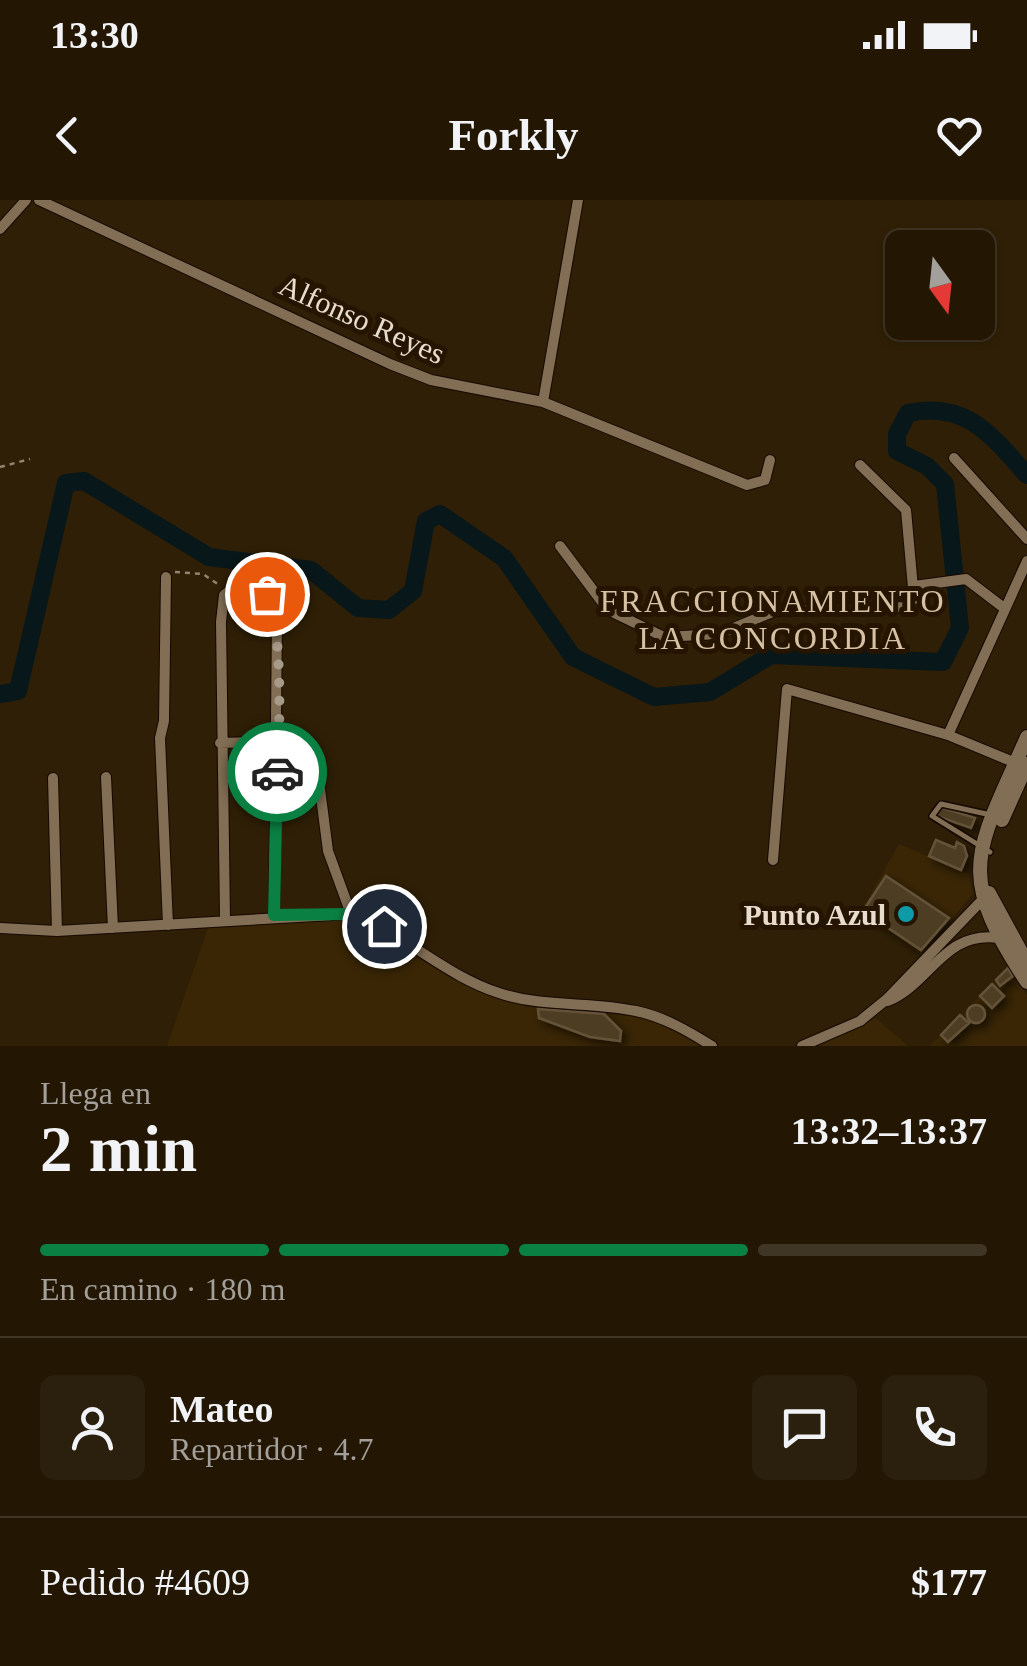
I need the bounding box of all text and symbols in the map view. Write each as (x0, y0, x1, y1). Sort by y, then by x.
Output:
text: 13:30 (50, 14, 139, 56)
icon: back (40, 108, 95, 163)
icon: heart (932, 108, 987, 163)
text: Forkly (449, 110, 579, 160)
north arrow (885, 230, 995, 340)
map controls (885, 230, 995, 340)
street label: Alfonso Reyes (274, 268, 450, 370)
pin (225, 552, 310, 637)
icon: bag (240, 567, 295, 622)
district label: FRACCIONAMIENTO LA CONCORDIA (600, 583, 946, 656)
courier (227, 722, 327, 822)
icon: car (250, 745, 305, 800)
pin (342, 884, 427, 969)
place label: Punto Azul (743, 898, 886, 931)
icon: home (357, 899, 412, 954)
marker: Punto Azul (895, 903, 917, 925)
text: Llega en (40, 1075, 151, 1111)
text: 13:32–13:37 (791, 1110, 987, 1152)
text: 2 min (40, 1113, 197, 1185)
text: En camino · 180 m (40, 1271, 285, 1307)
button: person (40, 1375, 145, 1480)
button: chat (752, 1375, 857, 1480)
button: phone (882, 1375, 987, 1480)
text: Mateo (170, 1388, 273, 1430)
text: Repartidor · 4.7 (170, 1431, 374, 1467)
text: Pedido #4609 (40, 1561, 250, 1603)
text: $177 (911, 1561, 987, 1603)

